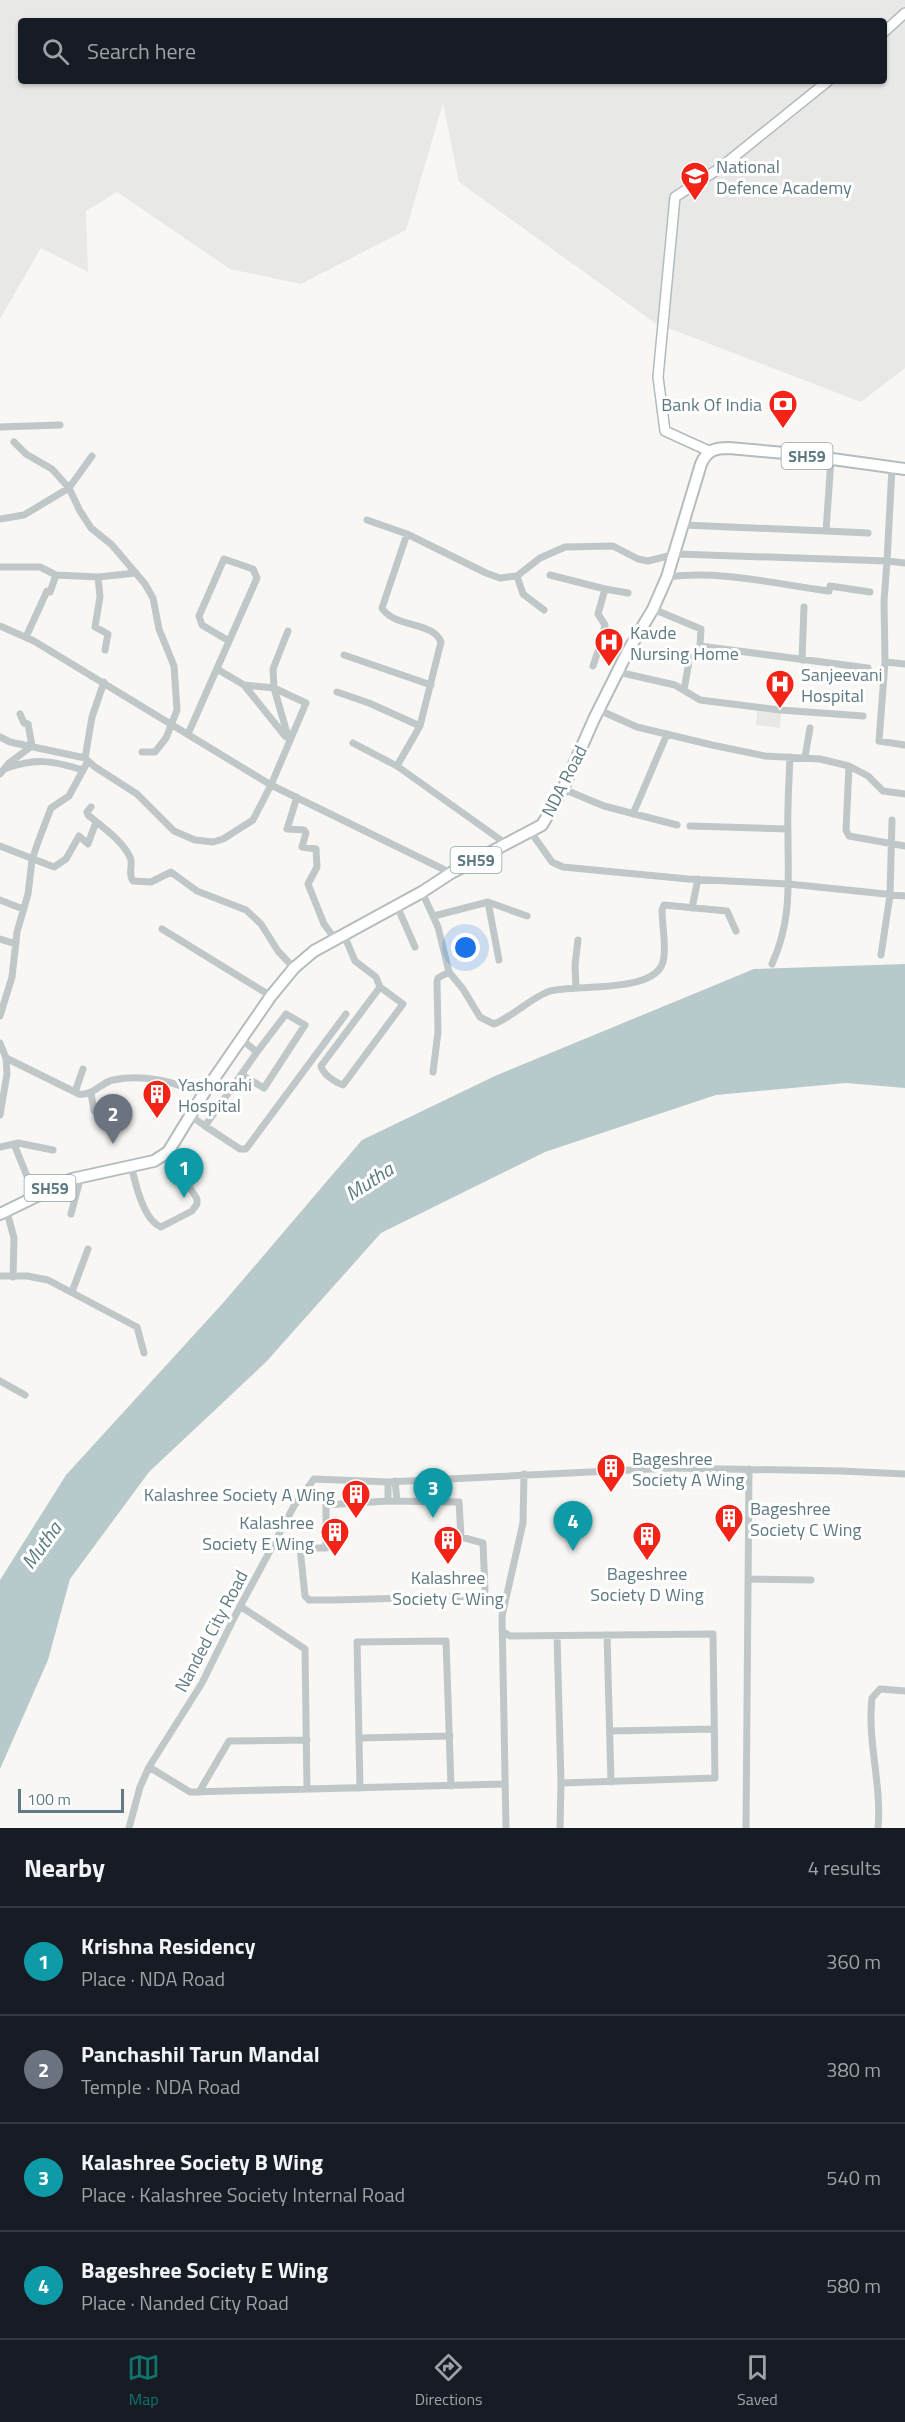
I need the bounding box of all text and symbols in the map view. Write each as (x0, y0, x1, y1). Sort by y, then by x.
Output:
search box (18, 18, 887, 84)
text: Search here (87, 34, 196, 68)
icon: search (39, 35, 72, 68)
place label: National Defence Academy (716, 153, 852, 201)
school or university icon: National Defence Academy (679, 160, 711, 202)
bank icon: Bank Of India (767, 388, 799, 430)
place label: Bank Of India (661, 391, 762, 418)
road number: SH59 (782, 443, 832, 469)
place label: Kavde Nursing Home (630, 619, 739, 667)
hospital icon: Kavde Nursing Home (593, 626, 625, 668)
place label: Sanjeevani Hospital (801, 661, 883, 709)
hospital icon: Sanjeevani Hospital (764, 668, 796, 710)
street label: NDA Road (534, 740, 594, 822)
road number: SH59 (450, 847, 502, 873)
your location (451, 933, 480, 962)
place label: Yashorahi Hospital (178, 1071, 252, 1119)
building icon: Yashorahi Hospital (141, 1078, 173, 1120)
pin: 2 (94, 1094, 132, 1144)
pin: 1 (164, 1148, 204, 1198)
water label: Mutha (339, 1153, 400, 1208)
road number: SH59 (25, 1175, 76, 1201)
place label: Bageshree Society A Wing (632, 1445, 745, 1493)
building icon: Bageshree Society A Wing (595, 1452, 627, 1494)
pin: 3 (414, 1468, 452, 1518)
building icon: Kalashree Society A Wing (340, 1478, 372, 1520)
place label: Kalashree Society A Wing (144, 1481, 335, 1508)
place label: Bageshree Society C Wing (750, 1495, 862, 1543)
pin: 4 (554, 1502, 592, 1551)
building icon: Bageshree Society C Wing (713, 1502, 745, 1544)
place label: Kalashree Society E Wing (202, 1509, 314, 1557)
water label: Mutha (13, 1514, 69, 1575)
building icon: Kalashree Society E Wing (319, 1516, 351, 1558)
building icon: Bageshree Society D Wing (631, 1520, 663, 1562)
building icon: Kalashree Society C Wing (432, 1524, 464, 1566)
place label: Bageshree Society D Wing (590, 1560, 704, 1608)
place label: Kalashree Society C Wing (392, 1564, 504, 1612)
street label: Nanded City Road (167, 1565, 255, 1697)
scale bar (18, 1786, 124, 1814)
text: 100 m (27, 1787, 71, 1811)
text: Nearby (24, 1848, 105, 1887)
text: 4 results (808, 1852, 881, 1883)
text: Krishna Residency (81, 1929, 256, 1963)
text: 1 (38, 1946, 49, 1977)
text: 360 m (826, 1946, 881, 1977)
text: Place · NDA Road (81, 1963, 225, 1994)
text: Panchashil Tarun Mandal (81, 2037, 320, 2071)
text: 2 (38, 2054, 49, 2085)
text: 380 m (826, 2054, 881, 2085)
text: Temple · NDA Road (81, 2071, 241, 2102)
text: Kalashree Society B Wing (81, 2145, 323, 2179)
text: 3 (38, 2162, 49, 2193)
text: 540 m (826, 2162, 881, 2193)
text: Place · Kalashree Society Internal Road (81, 2179, 405, 2210)
text: Bageshree Society E Wing (81, 2253, 328, 2287)
text: 4 (38, 2270, 49, 2301)
text: 580 m (826, 2270, 881, 2301)
text: Place · Nanded City Road (81, 2287, 289, 2318)
tab: Map (127, 2351, 160, 2411)
tab: Directions (415, 2351, 483, 2411)
tab: Saved (737, 2351, 778, 2411)

